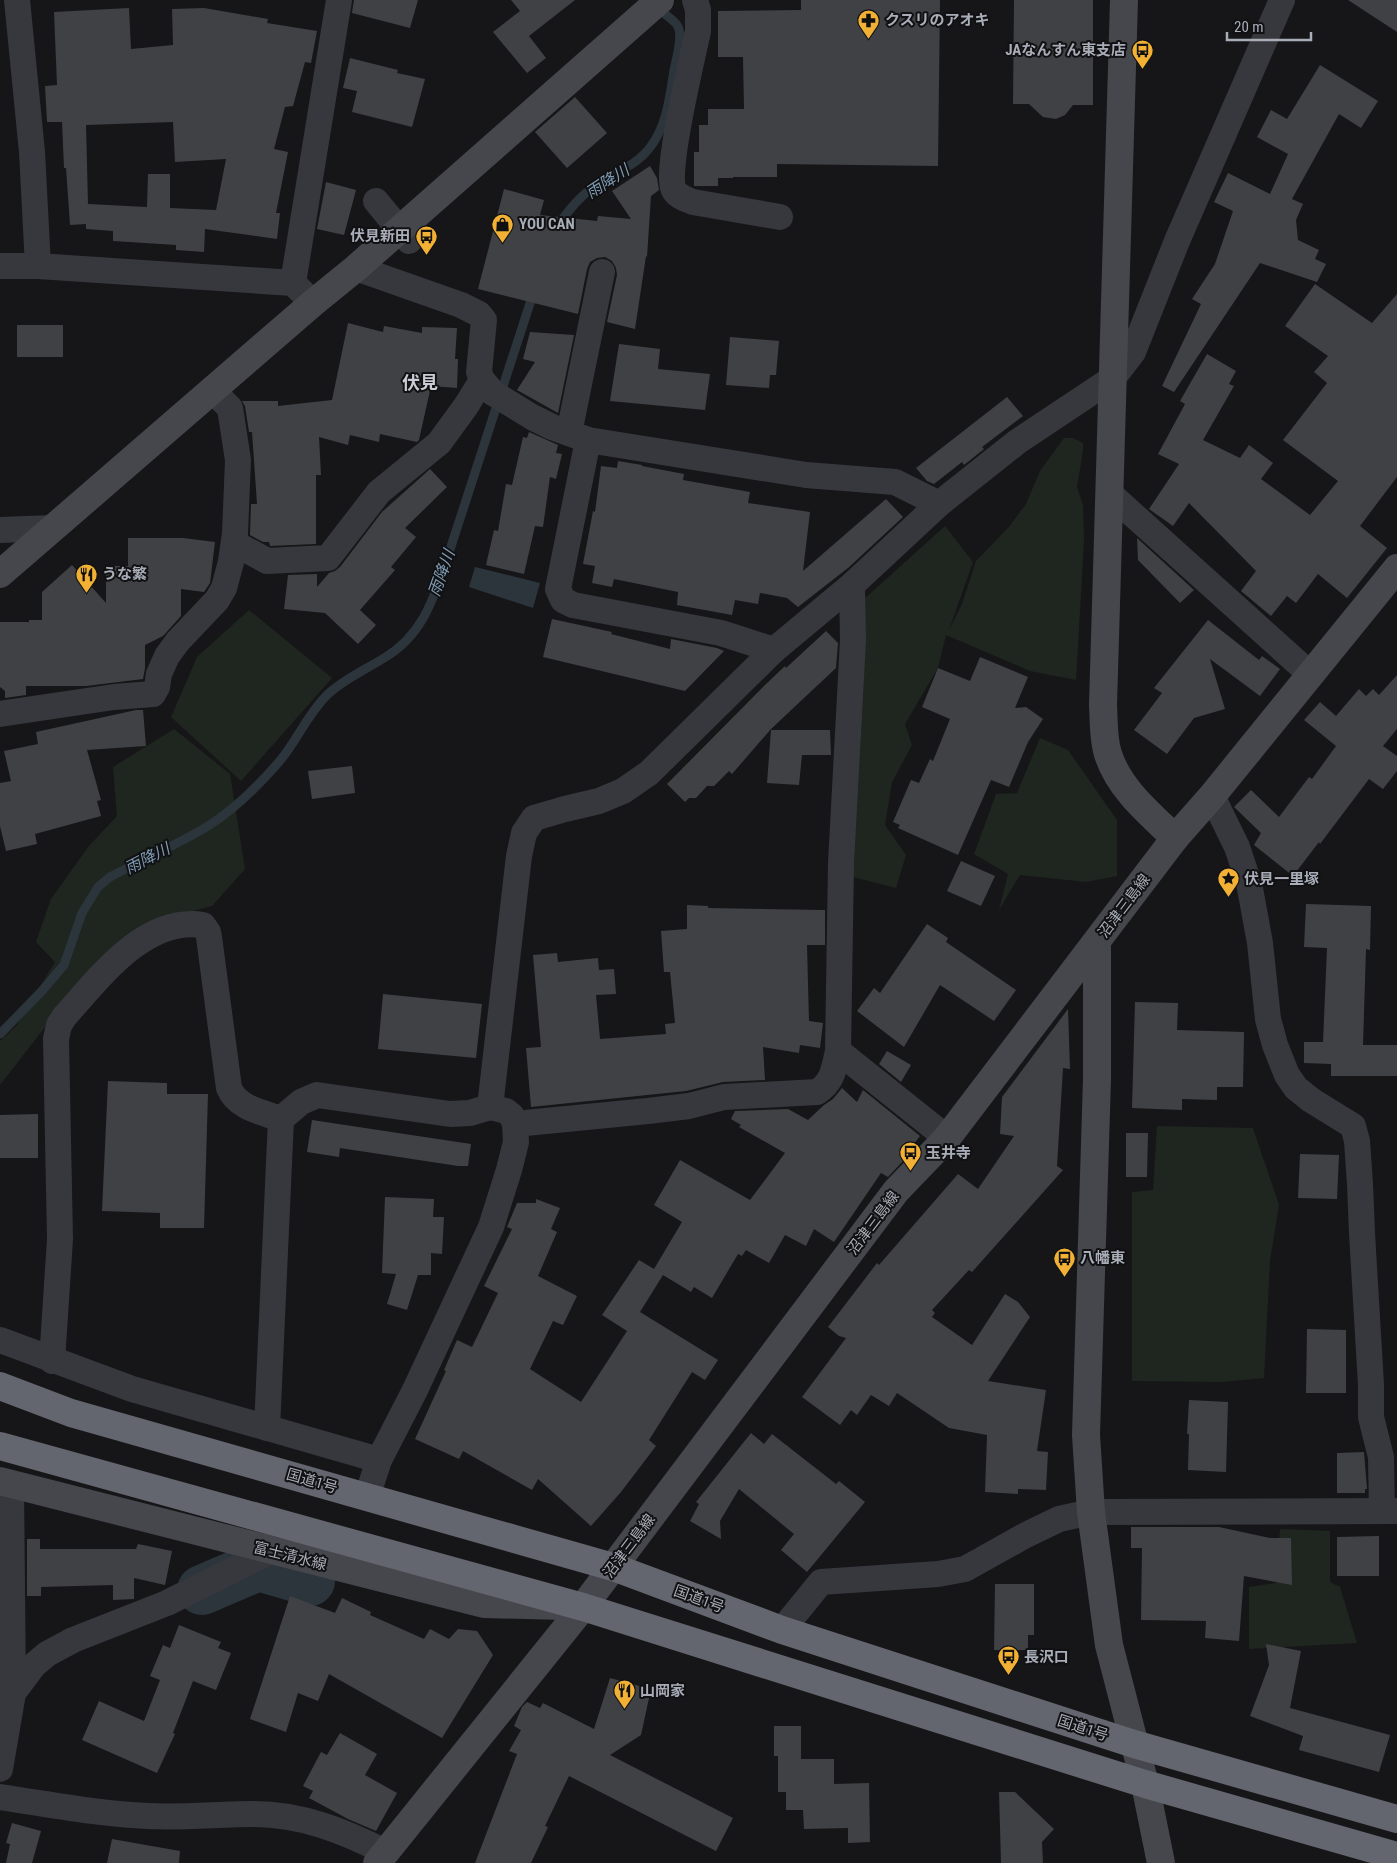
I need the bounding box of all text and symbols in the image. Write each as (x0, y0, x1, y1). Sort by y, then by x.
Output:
pharmacy icon: クスリのアオキ (857, 8, 881, 39)
scale bar (1227, 10, 1311, 42)
place label: クスリのアオキ (885, 11, 990, 29)
text: 20 m (1234, 18, 1264, 36)
bus stop icon: JAなんすん東支店 (1130, 38, 1154, 69)
place label: JAなんすん東支店 (1005, 41, 1126, 59)
water label: 雨降川 (582, 159, 634, 202)
shop icon: YOU CAN (491, 212, 515, 243)
place label: YOU CAN (519, 215, 575, 233)
bus stop icon: 伏見新田 (414, 224, 438, 255)
place label: 伏見新田 (350, 227, 410, 245)
district label: 伏見 (402, 372, 438, 393)
water label: 雨降川 (424, 545, 459, 599)
restaurant icon: うな繁 (74, 562, 98, 593)
place label: うな繁 (102, 565, 147, 583)
water label: 雨降川 (122, 838, 175, 878)
place icon: 伏見一里塚 (1216, 867, 1240, 898)
place label: 伏見一里塚 (1244, 870, 1319, 888)
street label: 沼津三島線 (1094, 871, 1154, 941)
bus stop icon: 玉井寺 (898, 1141, 922, 1172)
place label: 玉井寺 (926, 1144, 971, 1162)
street label: 沼津三島線 (843, 1188, 903, 1258)
bus stop icon: 八幡東 (1052, 1246, 1076, 1277)
place label: 八幡東 (1080, 1249, 1125, 1267)
street label: 国道1号 (284, 1465, 340, 1497)
street label: 沼津三島線 (599, 1511, 659, 1581)
street label: 富士清水線 (251, 1538, 329, 1574)
street label: 国道1号 (671, 1582, 727, 1616)
bus stop icon: 長沢口 (996, 1645, 1020, 1676)
place label: 長沢口 (1024, 1648, 1069, 1666)
restaurant icon: 山岡家 (612, 1679, 636, 1710)
place label: 山岡家 (640, 1682, 685, 1700)
street label: 国道1号 (1055, 1711, 1111, 1745)

